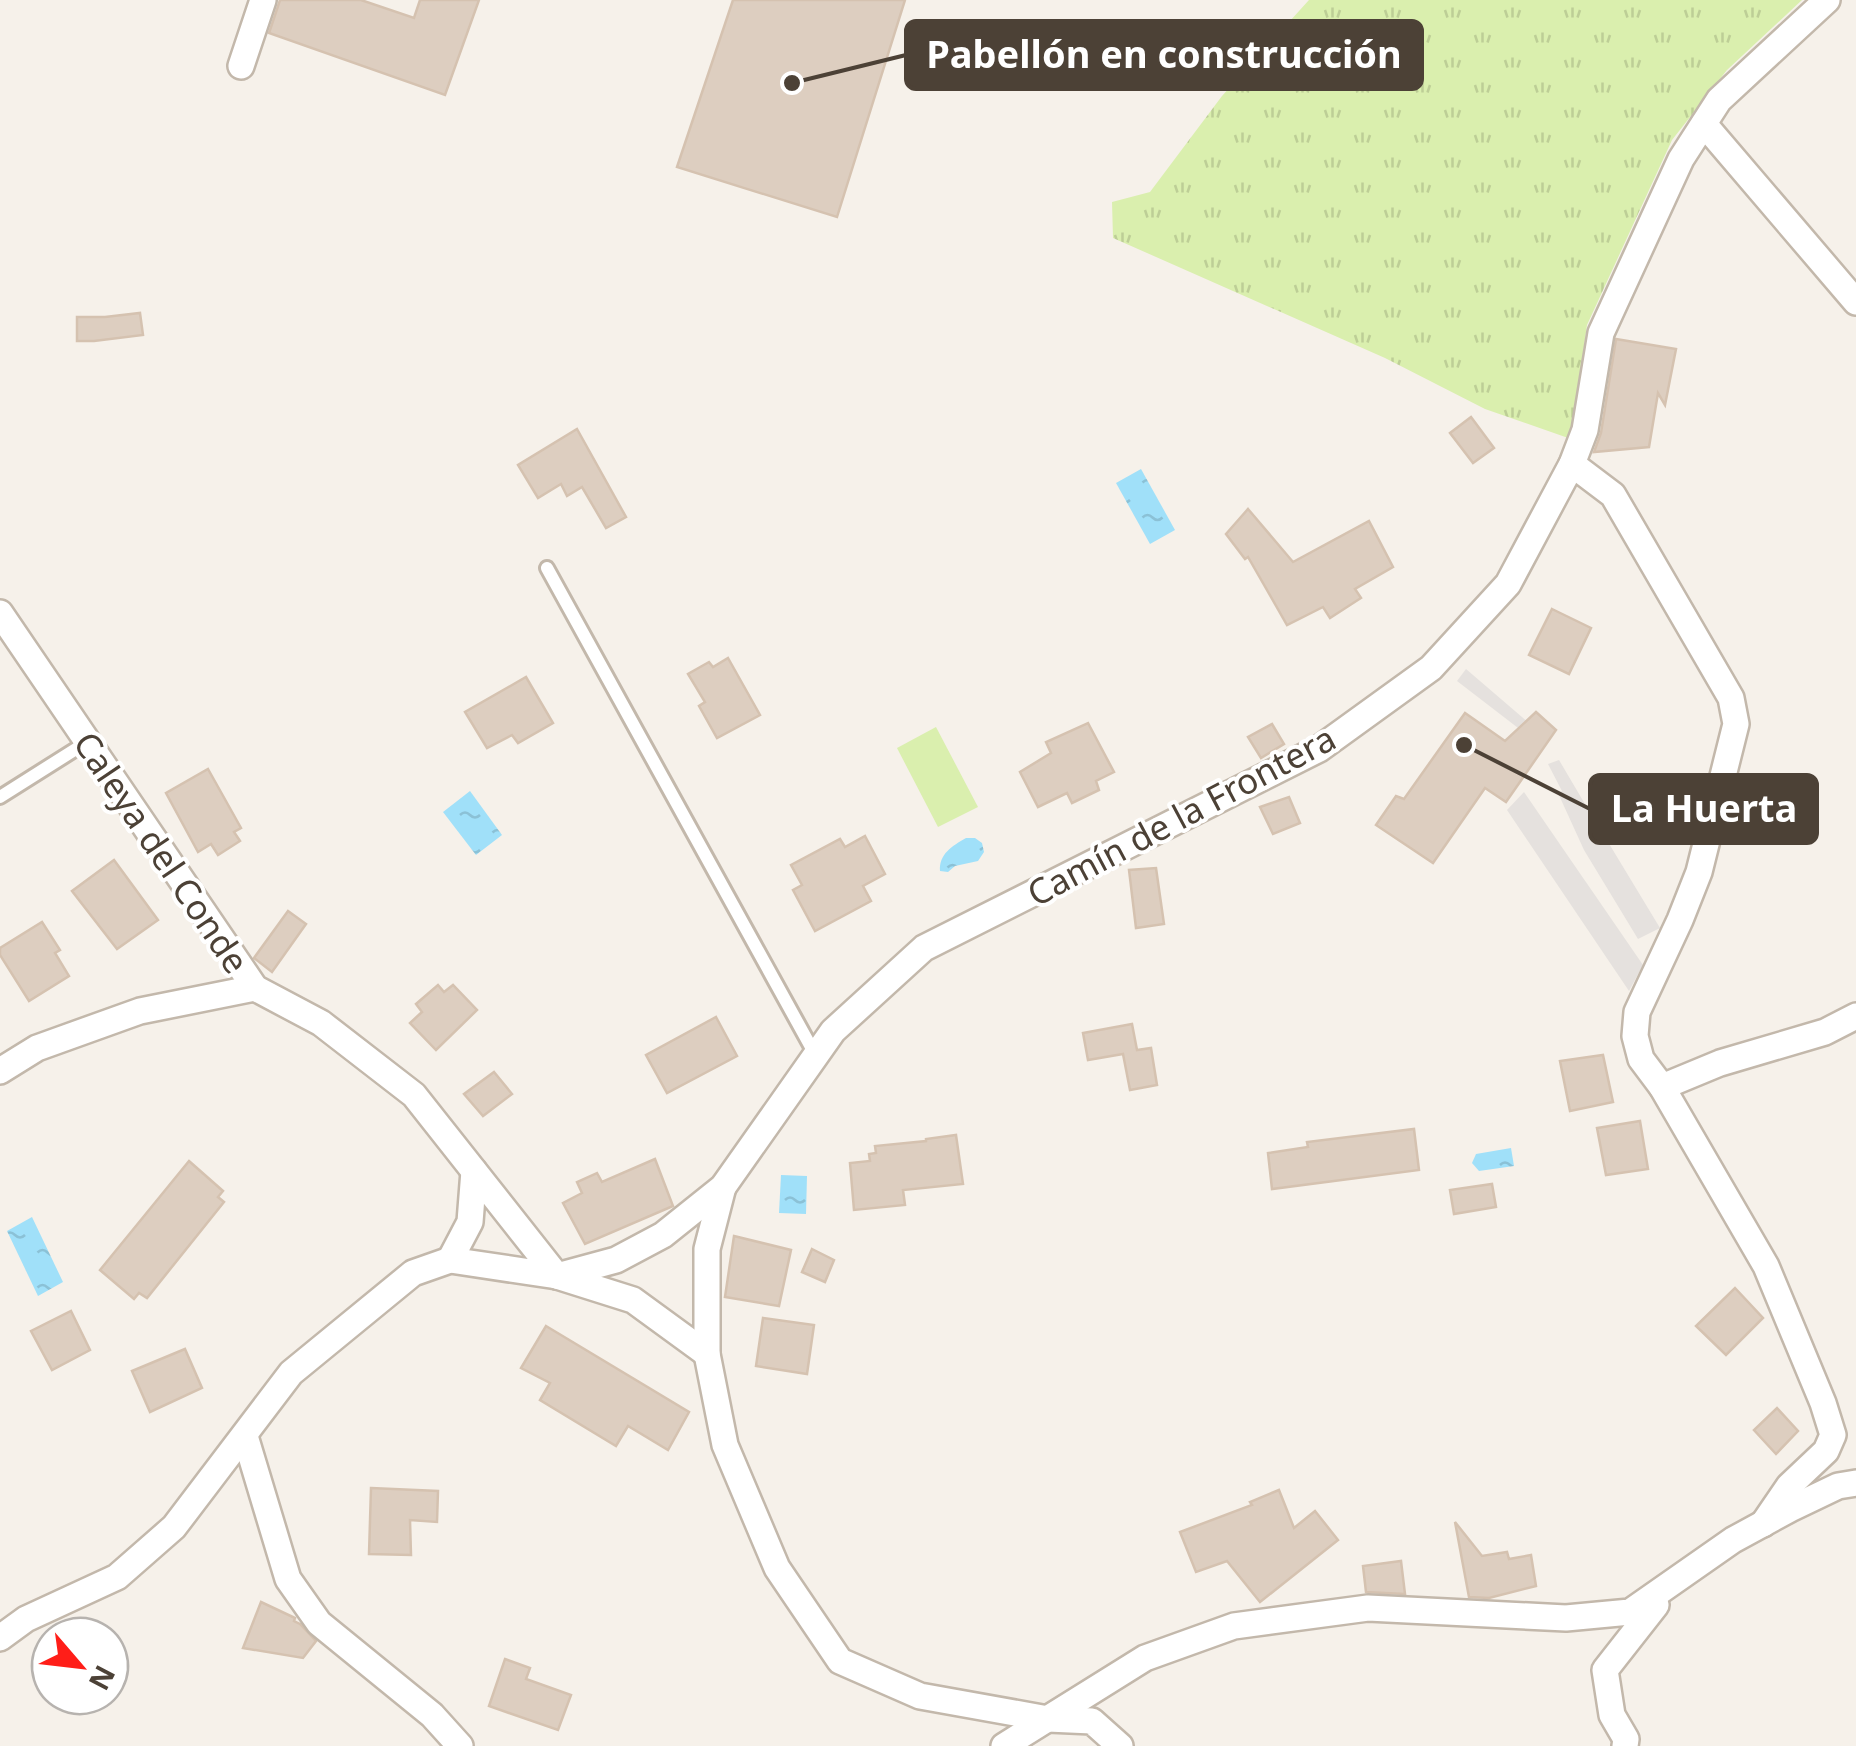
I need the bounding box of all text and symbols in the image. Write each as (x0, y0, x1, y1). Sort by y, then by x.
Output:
callout: Pabellón en construcción (906, 21, 1422, 89)
text: Pabellón en construcción (926, 27, 1402, 79)
street label: Camín de la Frontera (1019, 714, 1343, 916)
street label: Caleya del Conde (64, 722, 260, 982)
callout: La Huerta (1590, 775, 1817, 843)
text: La Huerta (1611, 781, 1797, 833)
north arrow (30, 1616, 130, 1716)
text: N (81, 1659, 125, 1697)

